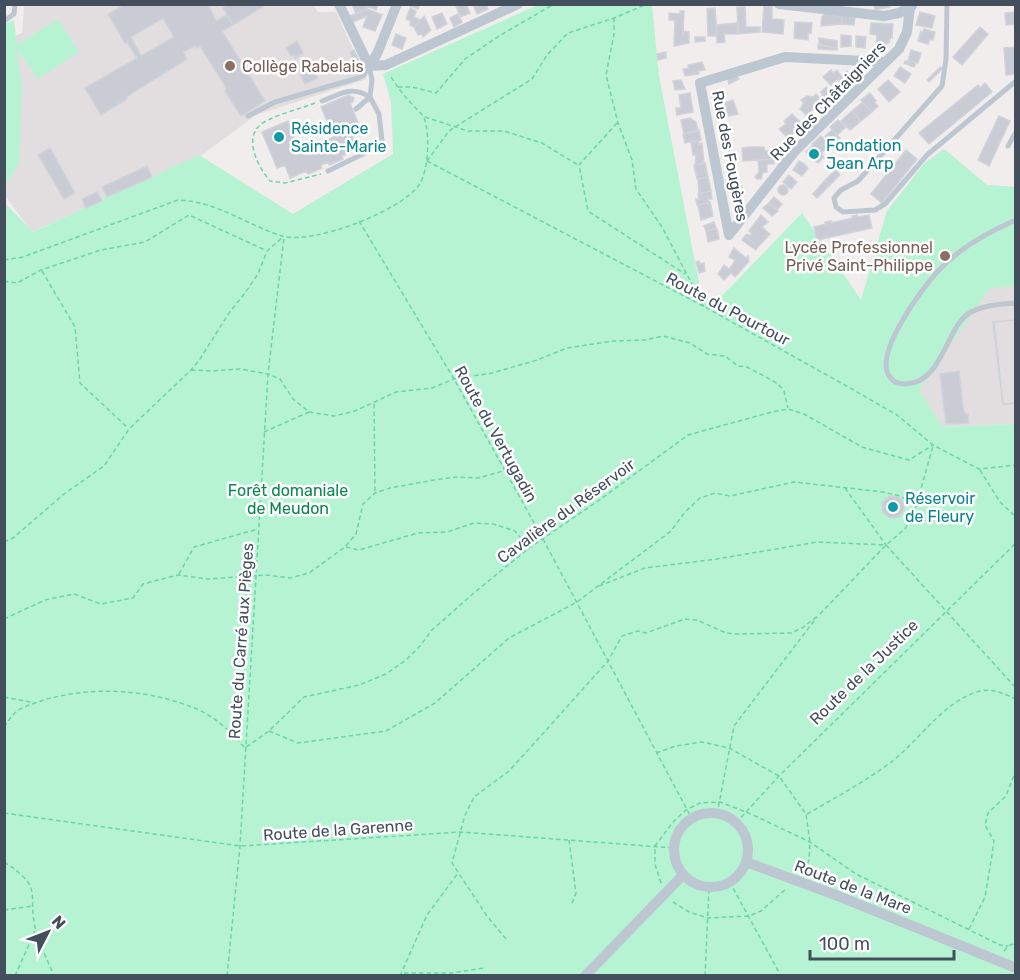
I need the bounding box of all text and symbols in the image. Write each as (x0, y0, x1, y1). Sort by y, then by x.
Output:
street label: Rue des Châtaigniers (766, 38, 890, 164)
place label: Collège Rabelais (242, 57, 364, 76)
marker: Collège Rabelais (223, 59, 237, 73)
street label: Rue des Fougères (708, 89, 752, 223)
place label: Résidence Sainte-Marie (291, 119, 387, 156)
marker: Résidence Sainte-Marie (272, 130, 286, 144)
place label: Fondation Jean Arp (826, 136, 901, 173)
marker: Fondation Jean Arp (807, 147, 821, 161)
place label: Lycée Professionnel Privé Saint-Philippe (784, 238, 933, 275)
marker: Lycée Professionnel Privé Saint-Philippe (938, 249, 952, 263)
street label: Route du Pourtour (663, 268, 793, 350)
street label: Route du Vertugadin (451, 362, 541, 506)
street label: Cavalière du Réservoir (493, 455, 639, 567)
park label: Forêt domaniale de Meudon (228, 481, 348, 518)
place label: Réservoir de Fleury (905, 489, 975, 526)
marker: Réservoir de Fleury (886, 500, 900, 514)
street label: Route du Carré aux Pièges (225, 542, 257, 740)
street label: Route de la Justice (806, 615, 922, 729)
street label: Route de la Garenne (262, 815, 414, 845)
street label: Route de la Mare (792, 856, 914, 918)
north arrow (18, 902, 78, 962)
text: N (48, 912, 70, 933)
scale bar (810, 923, 954, 961)
text: 100 m (819, 933, 870, 955)

